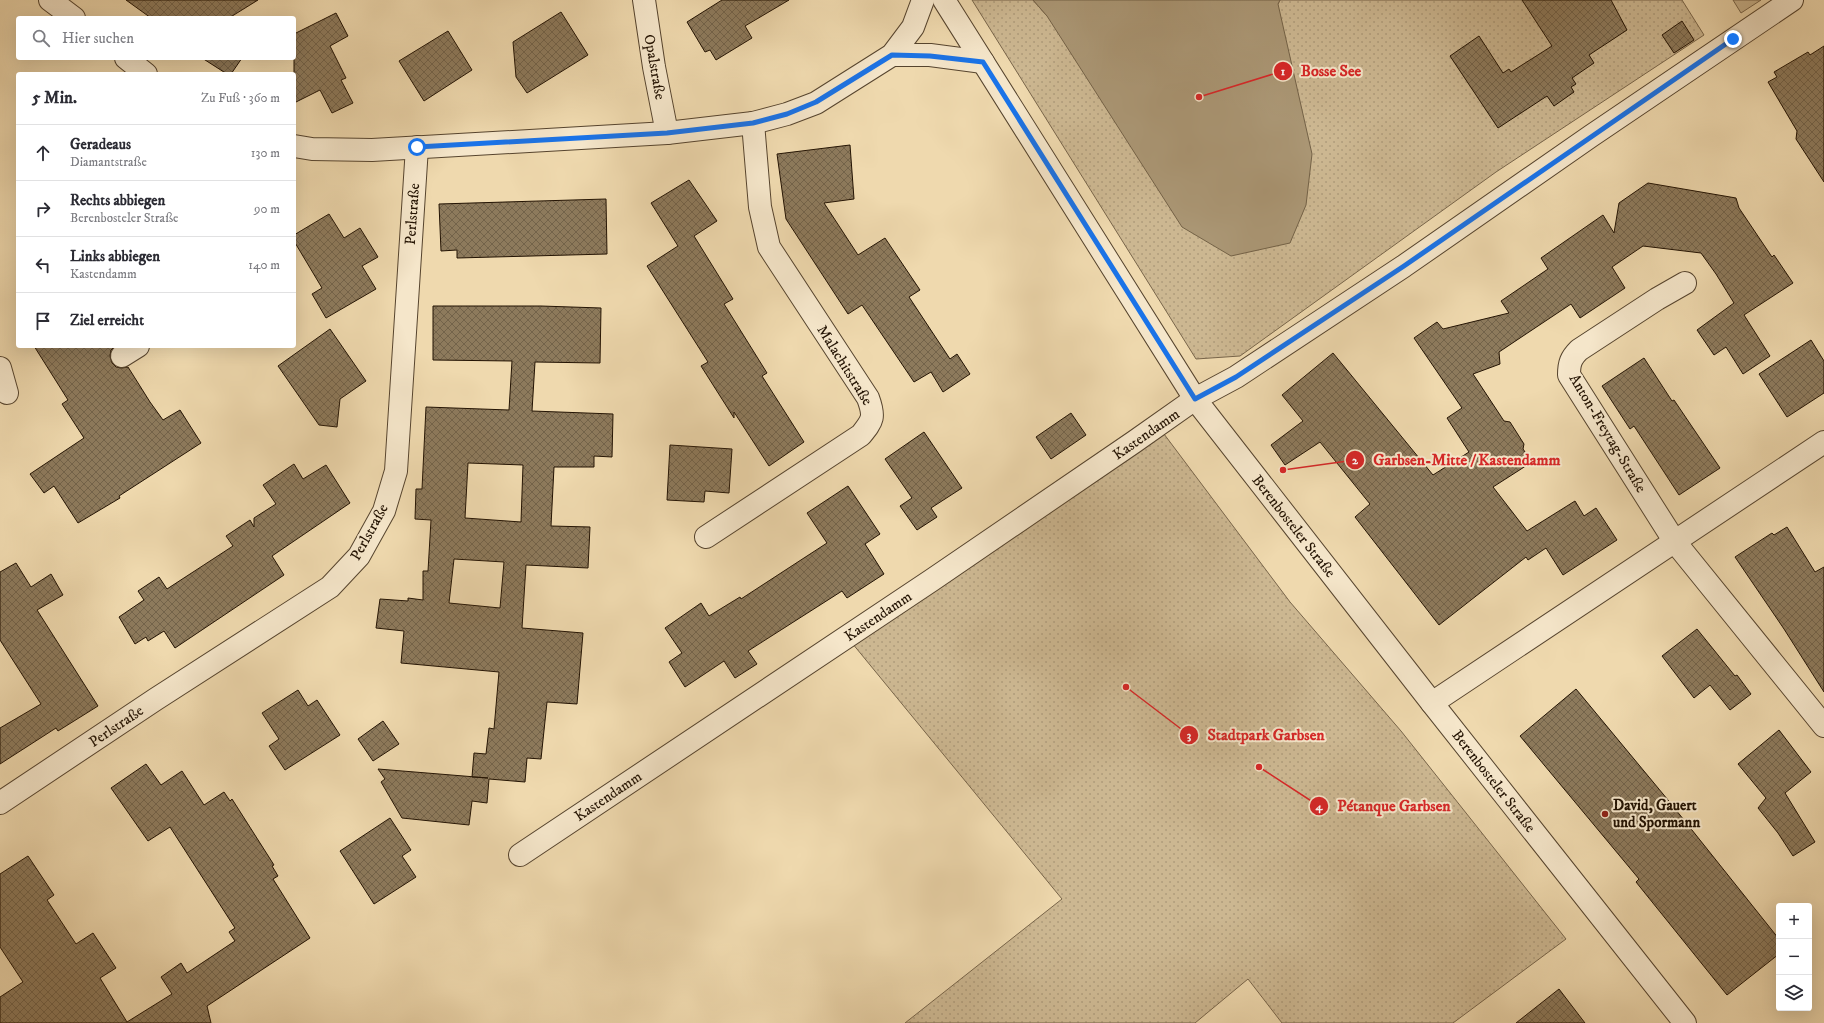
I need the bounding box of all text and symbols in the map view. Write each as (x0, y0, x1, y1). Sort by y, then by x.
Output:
search box (16, 16, 296, 60)
icon: search (30, 27, 52, 49)
text: Hier suchen (62, 29, 134, 48)
route end (1724, 30, 1742, 48)
street label: Opalstraße (639, 33, 670, 101)
callout: Bosse See (1273, 57, 1369, 85)
text: Bosse See (1301, 61, 1362, 81)
text: 1 (1281, 64, 1286, 79)
text: 5 Min. (32, 87, 77, 109)
text: Zu Fuß · 360 m (201, 90, 280, 106)
text: Geradeaus (70, 135, 131, 154)
route start (408, 138, 426, 156)
icon: ahead (32, 142, 54, 164)
text: 130 m (251, 145, 280, 161)
text: Diamantstraße (70, 154, 147, 170)
street label: Perlstraße (401, 183, 424, 246)
text: Rechts abbiegen (70, 191, 165, 210)
icon: right (32, 198, 54, 220)
text: 90 m (254, 201, 280, 217)
text: Berenbosteler Straße (70, 210, 178, 226)
text: Links abbiegen (70, 247, 160, 266)
icon: left (32, 254, 54, 276)
text: 140 m (248, 257, 280, 273)
text: Kastendamm (70, 266, 137, 282)
icon: arrive (32, 310, 54, 332)
text: Ziel erreicht (70, 311, 144, 330)
street label: Malachitstraße (812, 322, 877, 409)
street label: Anton-Freytag-Straße (1565, 370, 1651, 496)
street label: Kastendamm (1109, 405, 1183, 464)
callout: Garbsen-Mitte / Kastendamm (1345, 446, 1568, 474)
text: Garbsen-Mitte / Kastendamm (1373, 450, 1561, 470)
text: 2 (1352, 453, 1359, 468)
street label: Berenbosteler Straße (1248, 471, 1340, 581)
street label: Perlstraße (346, 501, 393, 564)
street label: Kastendamm (841, 587, 916, 646)
street label: Perlstraße (85, 701, 147, 752)
callout: Stadtpark Garbsen (1179, 721, 1333, 749)
text: Stadtpark Garbsen (1207, 725, 1325, 745)
street label: Berenbosteler Straße (1448, 726, 1540, 836)
text: 3 (1187, 728, 1192, 743)
street label: Kastendamm (571, 767, 646, 826)
callout: Pétanque Garbsen (1309, 792, 1458, 820)
text: Pétanque Garbsen (1337, 796, 1451, 817)
place label: David, Gauert und Spormann (1613, 796, 1700, 832)
text: 4 (1315, 799, 1324, 814)
marker: David, Gauert und Spormann (1600, 809, 1610, 819)
map controls (1776, 903, 1812, 1011)
button: + (1776, 903, 1812, 939)
button: − (1776, 939, 1812, 975)
button: layers (1776, 975, 1812, 1011)

